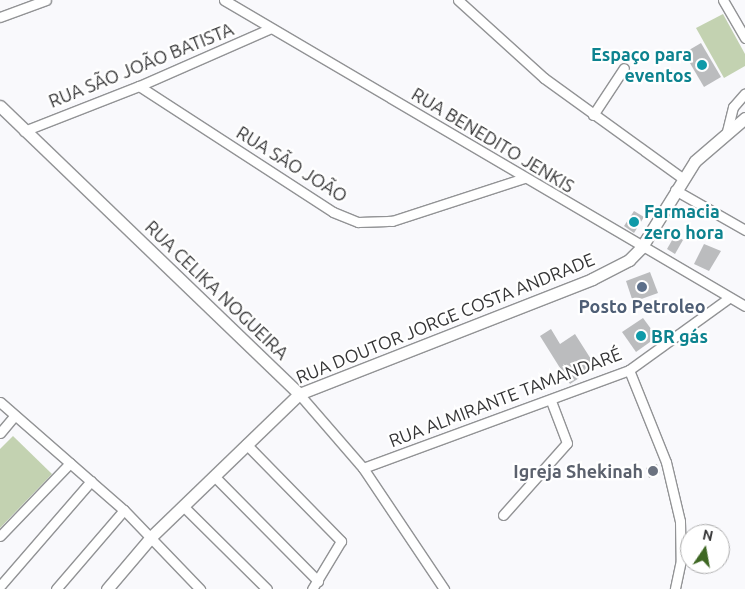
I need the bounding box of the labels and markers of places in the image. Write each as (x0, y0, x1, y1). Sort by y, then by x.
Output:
place label: Espaço para eventos (591, 44, 692, 86)
marker: Espaço para eventos (696, 59, 708, 71)
place label: Farmacia zero hora (644, 201, 724, 243)
marker: Farmacia zero hora (628, 216, 640, 228)
marker: Posto Petroleo (636, 281, 648, 293)
place label: Posto Petroleo (578, 295, 706, 317)
place label: BR gás (651, 325, 708, 347)
marker: BR gás (635, 330, 647, 342)
place label: Igreja Shekinah (513, 460, 643, 482)
marker: Igreja Shekinah (647, 465, 659, 477)

